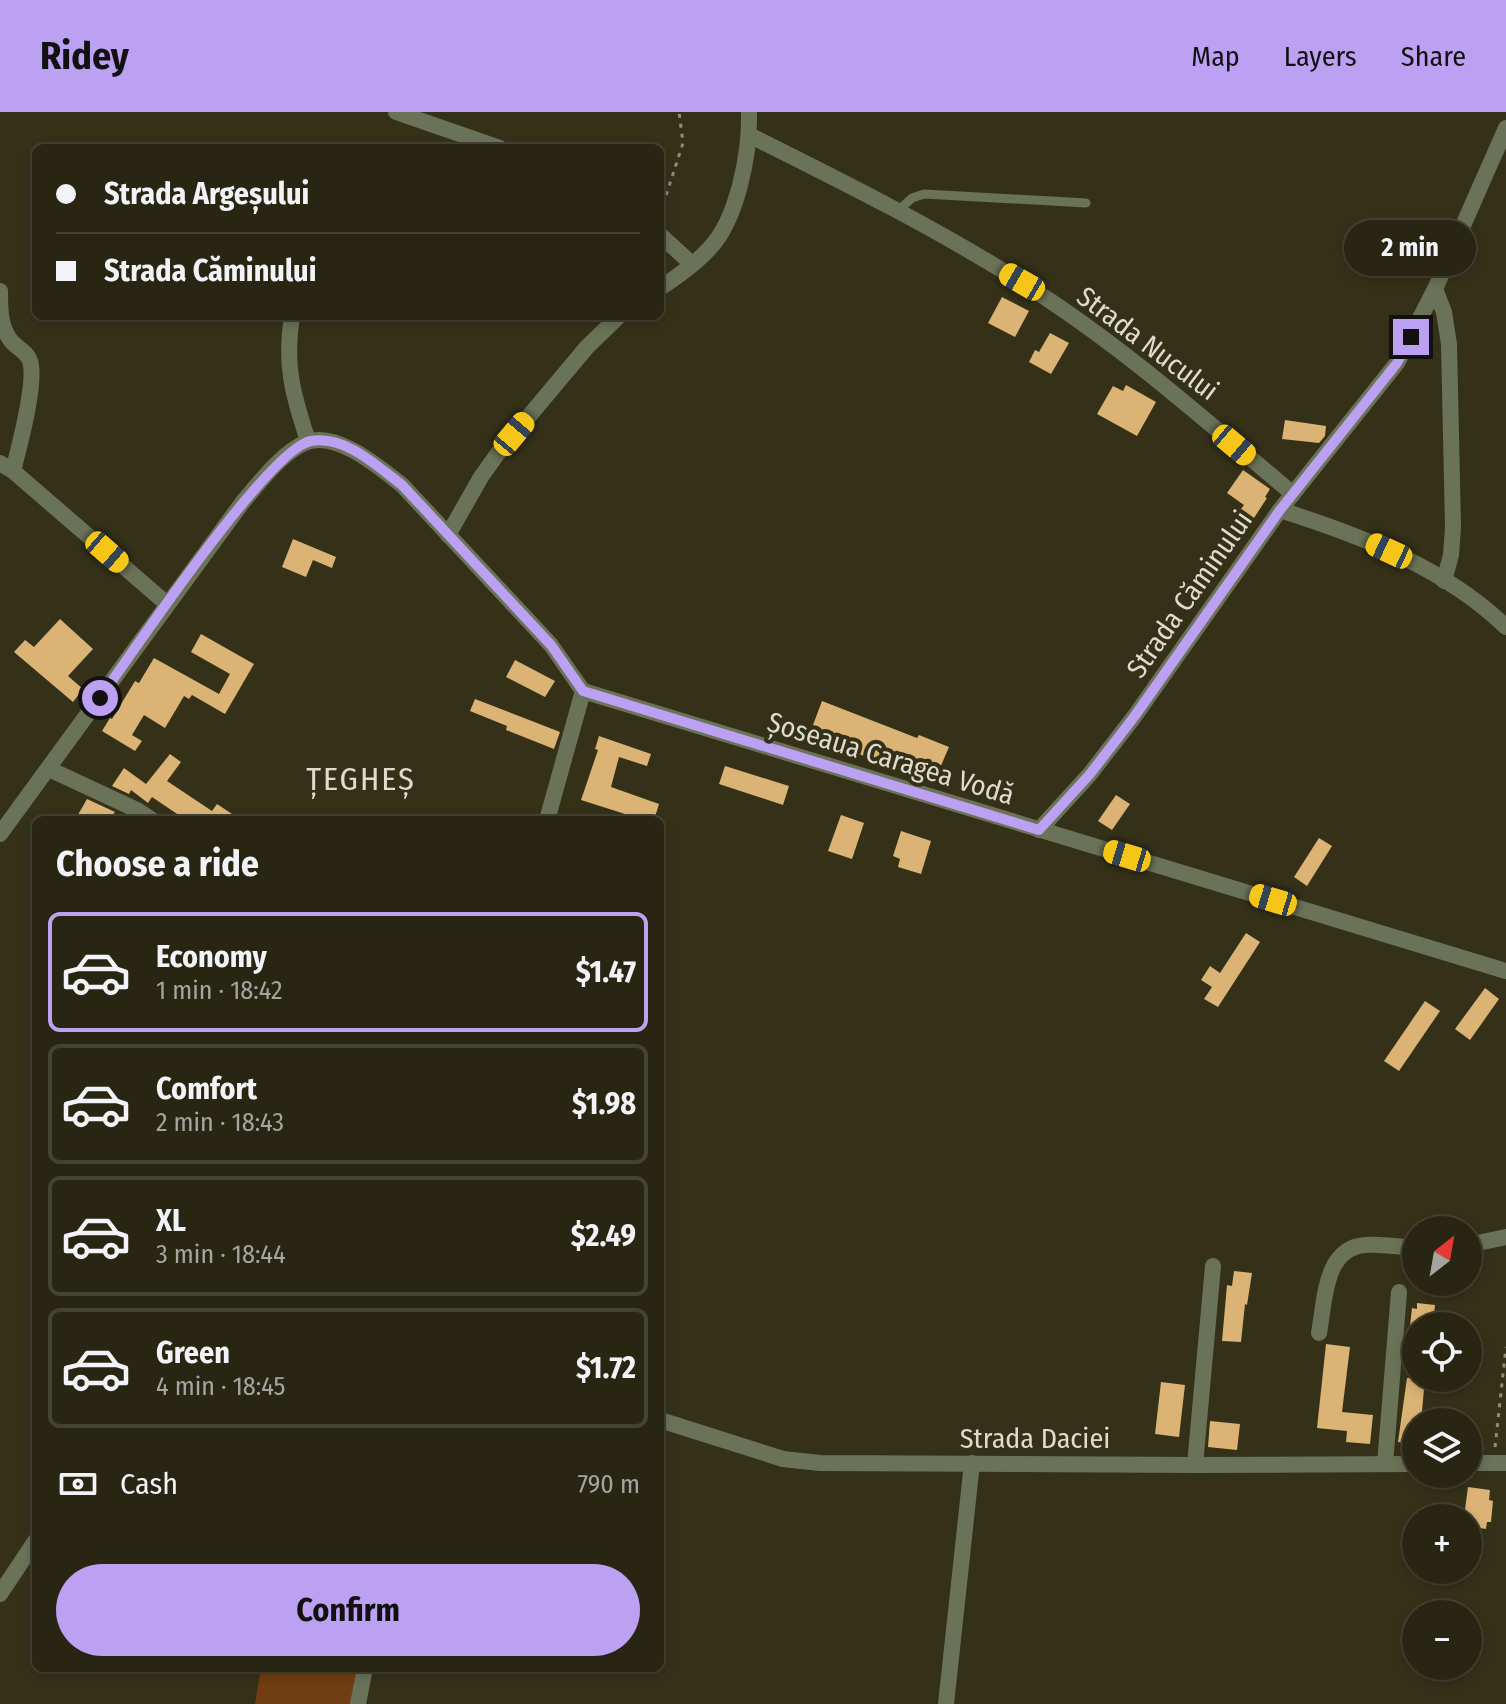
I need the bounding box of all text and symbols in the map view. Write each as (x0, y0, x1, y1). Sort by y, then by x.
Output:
text: Ridey (40, 33, 129, 79)
text: Map (1191, 40, 1240, 73)
text: Layers (1284, 40, 1357, 73)
text: Share (1401, 40, 1466, 73)
text: Strada Argeșului (104, 176, 309, 212)
callout: 2 min (1345, 221, 1477, 277)
text: 2 min (1381, 232, 1439, 263)
text: Strada Căminului (104, 253, 316, 289)
car (995, 260, 1049, 304)
street label: Strada Nucului (1071, 280, 1225, 407)
route end (1393, 319, 1429, 355)
car (489, 408, 539, 460)
car (1208, 420, 1260, 470)
street label: Strada Căminului (1120, 505, 1259, 684)
car (81, 527, 133, 577)
car (1362, 530, 1416, 572)
route start (82, 680, 118, 716)
street label: Șoseaua Caragea Vodă (763, 705, 1018, 813)
district label: ȚEGHEȘ (306, 760, 416, 799)
car (1101, 838, 1153, 874)
text: Choose a ride (56, 842, 259, 886)
car (1247, 882, 1299, 918)
icon: car (60, 936, 132, 1008)
text: Economy (156, 939, 267, 975)
text: $1.47 (576, 954, 636, 990)
text: 1 min · 18:42 (156, 975, 282, 1006)
icon: car (60, 1068, 132, 1140)
text: Comfort (156, 1071, 257, 1107)
text: $1.98 (572, 1086, 636, 1122)
text: 2 min · 18:43 (156, 1107, 284, 1138)
icon: car (60, 1200, 132, 1272)
text: XL (156, 1203, 186, 1239)
north arrow (1402, 1216, 1482, 1296)
map controls (1402, 1216, 1482, 1680)
text: $2.49 (571, 1218, 636, 1254)
text: 3 min · 18:44 (156, 1239, 286, 1270)
button: locate (1402, 1312, 1482, 1392)
icon: car (60, 1332, 132, 1404)
text: Green (156, 1335, 230, 1371)
text: $1.72 (576, 1350, 636, 1386)
text: 4 min · 18:45 (156, 1371, 285, 1402)
button: layers (1402, 1408, 1482, 1488)
street label: Strada Daciei (960, 1422, 1110, 1455)
icon: cash (56, 1462, 100, 1506)
text: Cash (120, 1466, 178, 1502)
text: 790 m (578, 1469, 640, 1500)
button: + (1402, 1504, 1482, 1584)
button: Confirm (56, 1564, 640, 1656)
button: − (1402, 1600, 1482, 1680)

